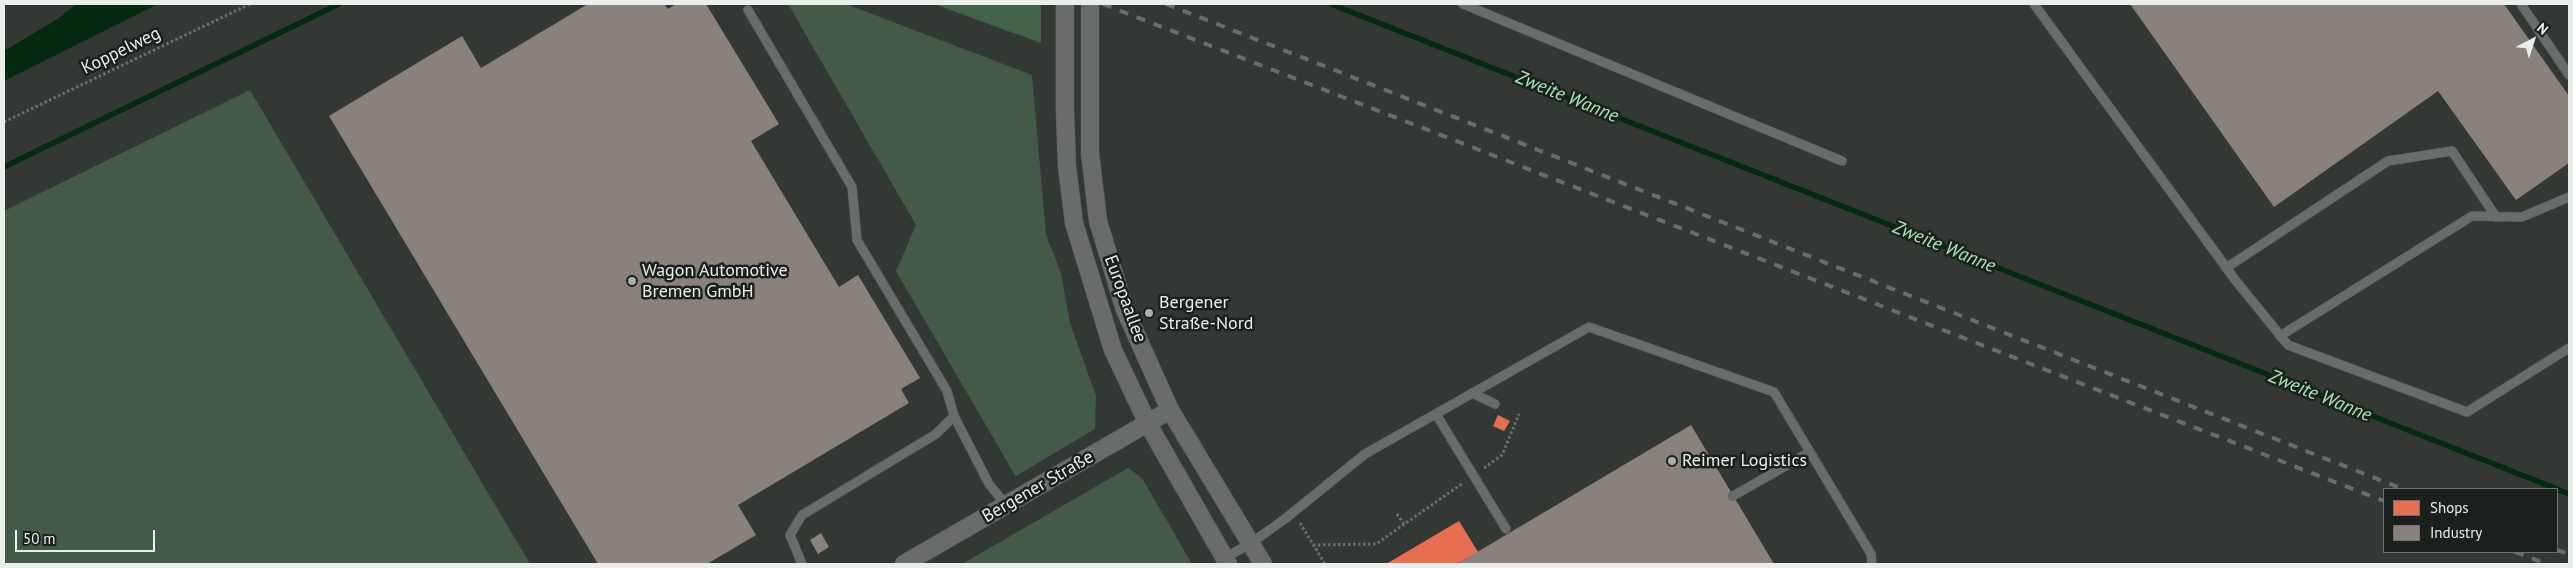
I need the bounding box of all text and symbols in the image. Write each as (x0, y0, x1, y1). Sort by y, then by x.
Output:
north arrow (2508, 15, 2558, 65)
text: N (2533, 19, 2552, 38)
street label: Koppelweg (78, 23, 164, 79)
water label: Zweite Wanne (1512, 66, 1622, 128)
water label: Zweite Wanne (1889, 216, 1999, 278)
street label: Europaallee (1099, 252, 1151, 346)
place label: Wagon Automotive Bremen GmbH (642, 260, 788, 302)
marker: Wagon Automotive Bremen GmbH (626, 275, 638, 287)
place label: Bergener Straße-Nord (1159, 292, 1254, 334)
marker: Bergener Straße-Nord (1143, 307, 1155, 319)
water label: Zweite Wanne (2265, 365, 2375, 427)
street label: Bergener Straße (978, 446, 1098, 528)
place label: Reimer Logistics (1682, 450, 1807, 472)
marker: Reimer Logistics (1666, 455, 1678, 467)
legend (2383, 488, 2558, 553)
text: Shops (2430, 498, 2469, 517)
scale bar (18, 520, 158, 552)
text: Industry (2430, 523, 2482, 542)
text: 50 m (23, 529, 56, 548)

